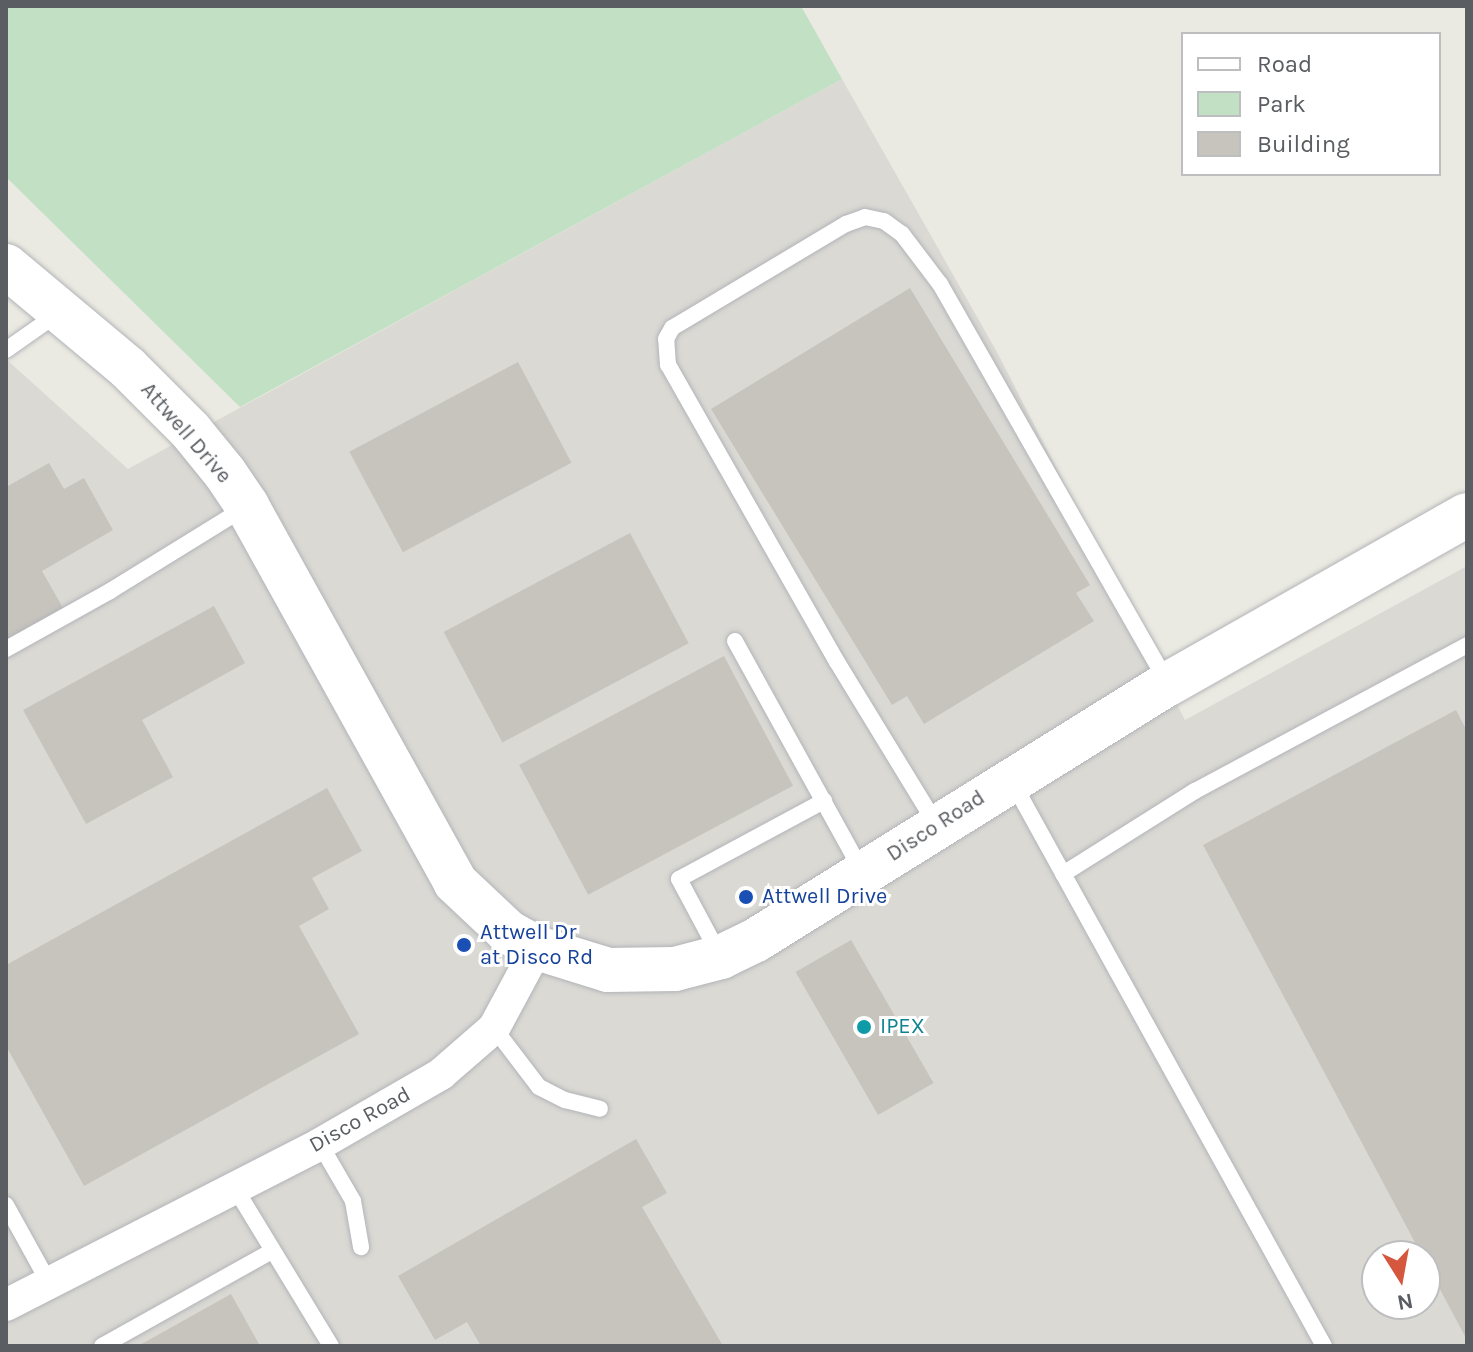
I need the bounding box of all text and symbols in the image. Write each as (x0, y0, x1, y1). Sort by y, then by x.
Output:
legend (1181, 32, 1441, 176)
text: Road (1257, 50, 1312, 78)
text: Park (1257, 90, 1306, 118)
text: Building (1257, 130, 1350, 158)
street label: Attwell Drive (135, 377, 237, 489)
street label: Disco Road (882, 784, 990, 868)
place label: Attwell Drive (762, 884, 887, 910)
marker: Attwell Drive (737, 888, 755, 906)
place label: Attwell Dr at Disco Rd (480, 919, 593, 970)
marker: Attwell Dr at Disco Rd (455, 936, 473, 954)
place label: IPEX (880, 1014, 925, 1040)
marker: IPEX (855, 1018, 873, 1036)
street label: Disco Road (305, 1081, 415, 1159)
north arrow (1361, 1240, 1441, 1320)
text: N (1395, 1287, 1415, 1316)

